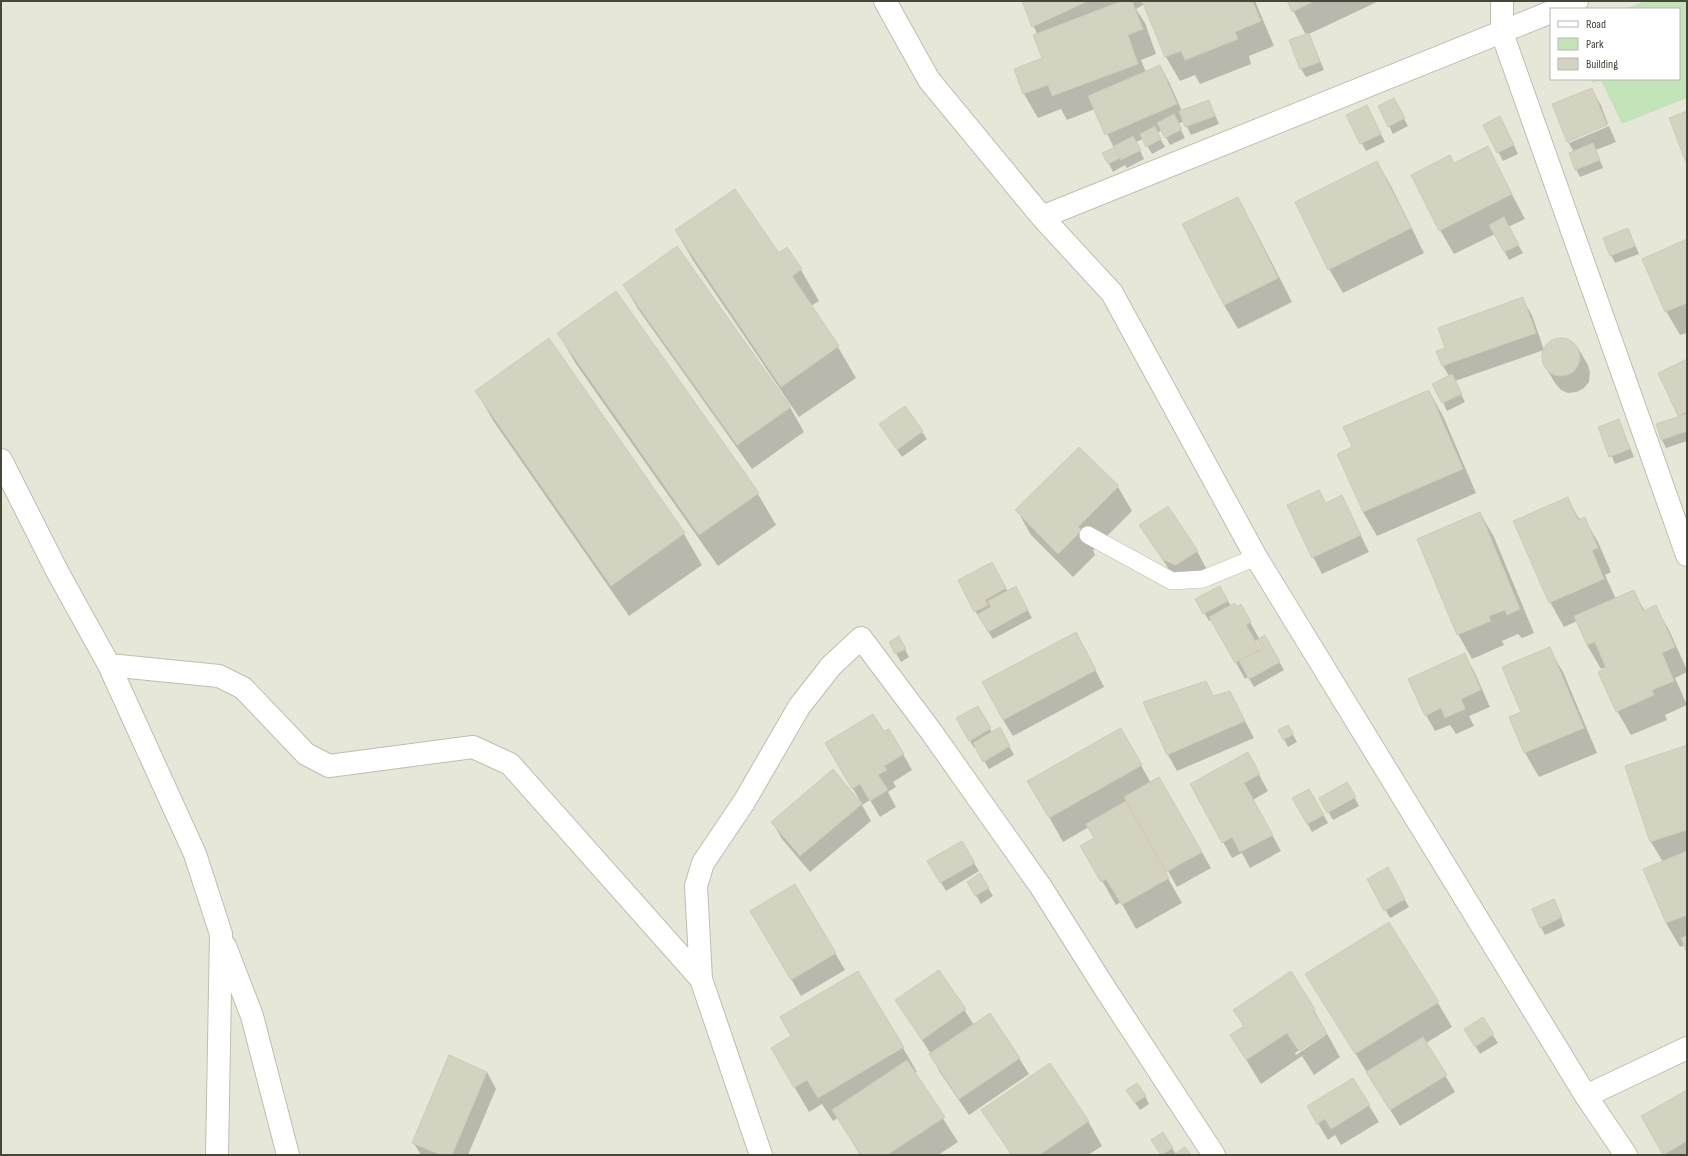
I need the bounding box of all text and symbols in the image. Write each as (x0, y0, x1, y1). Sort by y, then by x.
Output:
legend (1550, 8, 1680, 80)
text: Road (1586, 17, 1606, 32)
text: Park (1586, 37, 1604, 52)
text: Building (1586, 57, 1618, 72)

